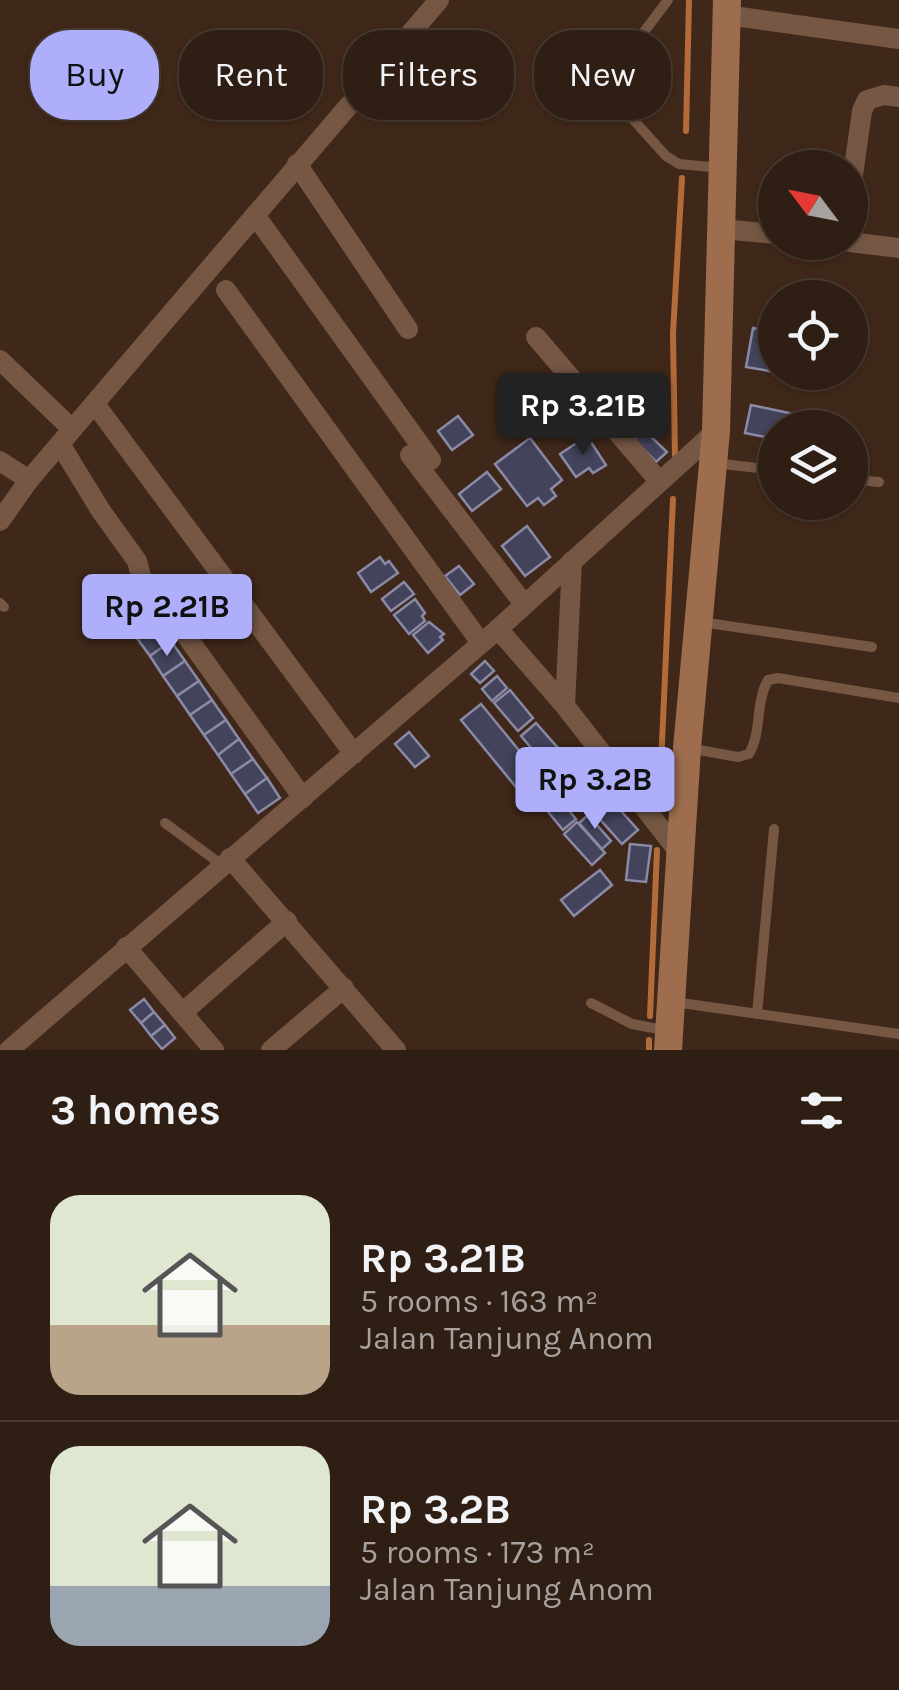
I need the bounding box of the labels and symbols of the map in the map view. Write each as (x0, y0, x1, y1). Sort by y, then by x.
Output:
north arrow (758, 150, 868, 260)
pin: Rp 3.21B (480, 373, 686, 458)
pin: Rp 2.21B (64, 574, 270, 659)
pin: Rp 3.2B (503, 747, 687, 832)

